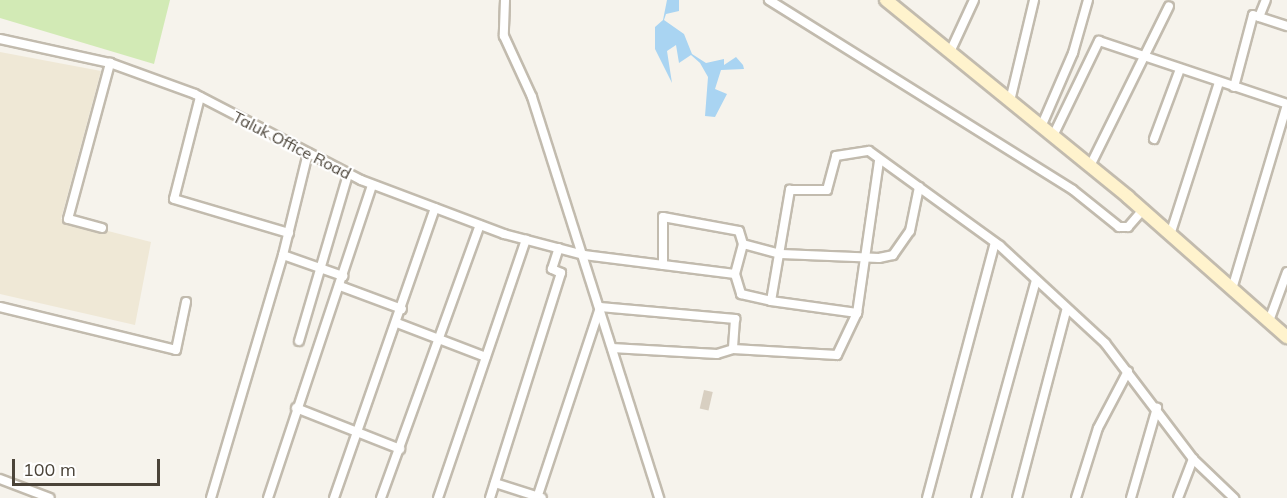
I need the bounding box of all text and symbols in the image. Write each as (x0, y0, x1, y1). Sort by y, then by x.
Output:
street label: Taluk Office Road (230, 107, 354, 183)
scale bar (15, 447, 164, 485)
text: 100 m (23, 458, 76, 481)

